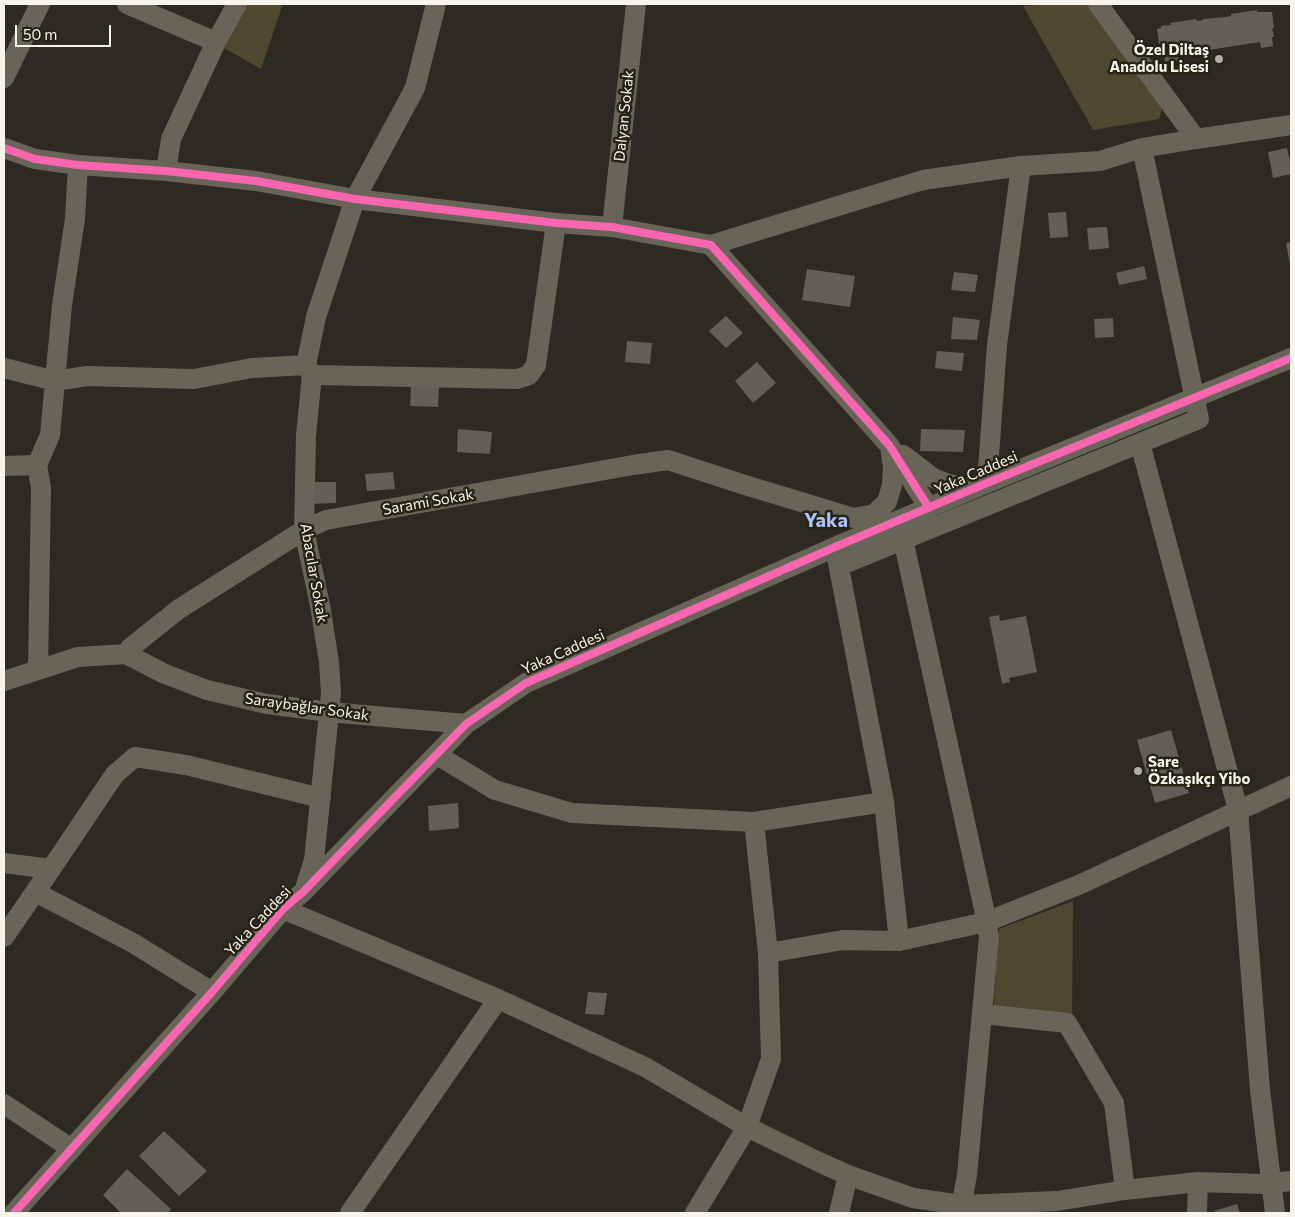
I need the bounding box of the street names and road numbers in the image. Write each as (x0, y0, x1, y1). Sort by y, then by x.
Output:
street label: Dalyan Sokak (610, 70, 638, 162)
street label: Yaka Caddesi (932, 447, 1020, 499)
street label: Sarami Sokak (381, 485, 475, 519)
street label: Abacılar Sokak (296, 522, 332, 624)
street label: Yaka Caddesi (519, 626, 607, 678)
street label: Saraybağlar Sokak (244, 689, 370, 725)
street label: Yaka Caddesi (221, 882, 295, 960)

